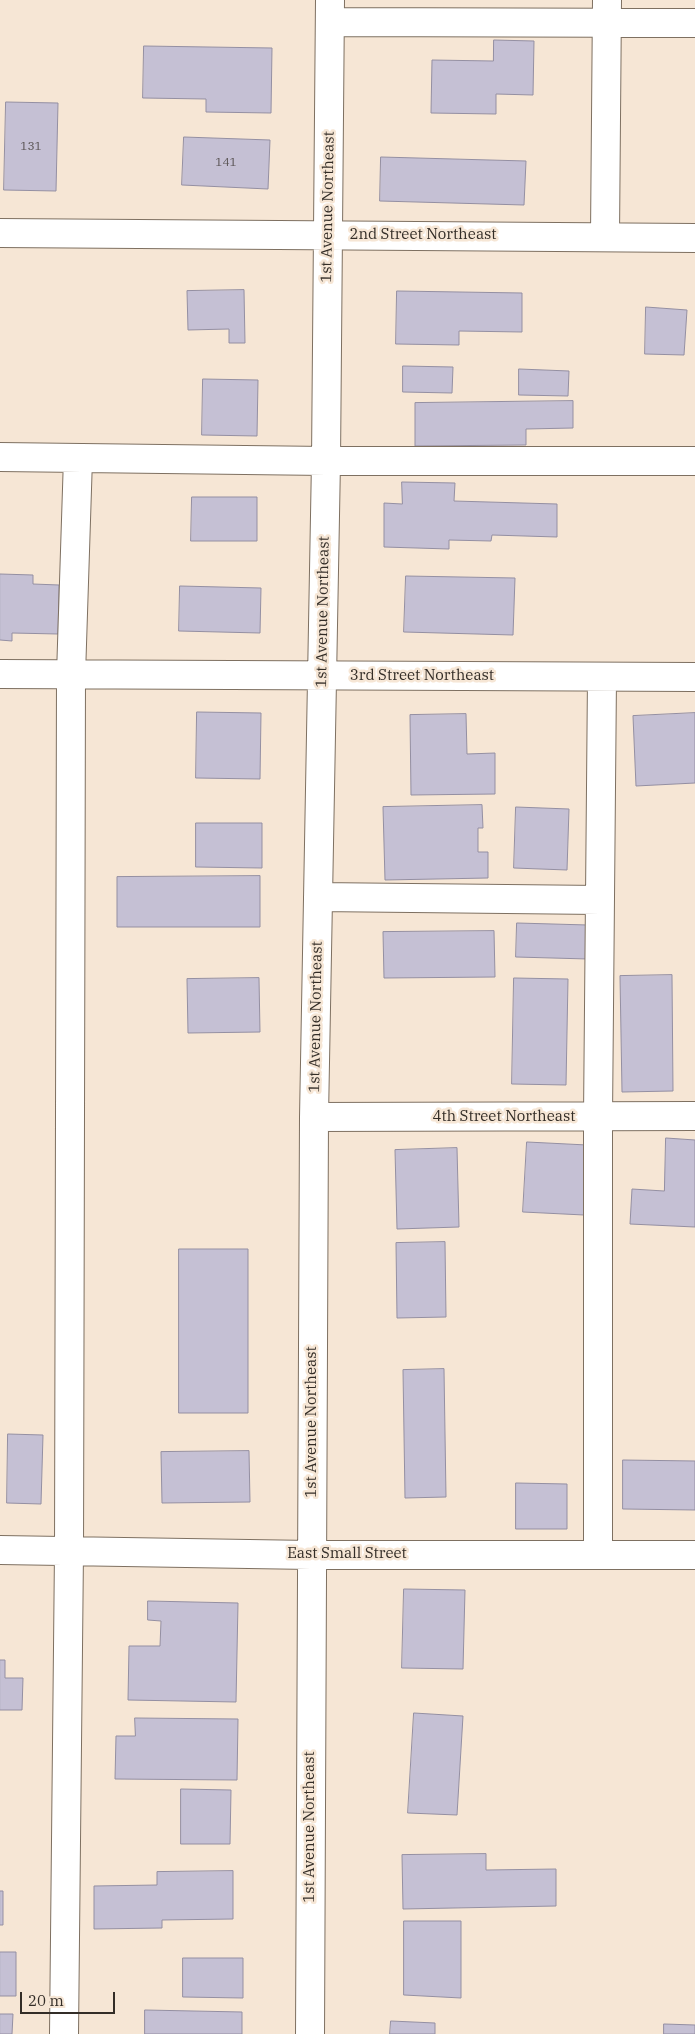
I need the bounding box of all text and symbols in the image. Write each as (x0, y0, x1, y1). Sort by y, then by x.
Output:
street label: 1st Avenue Northeast (318, 131, 338, 283)
house number: 131 (20, 140, 42, 154)
house number: 141 (215, 156, 237, 170)
street label: 2nd Street Northeast (349, 226, 497, 244)
street label: 1st Avenue Northeast (313, 536, 333, 688)
street label: 3rd Street Northeast (350, 667, 494, 685)
street label: 1st Avenue Northeast (306, 941, 326, 1093)
street label: 4th Street Northeast (432, 1108, 576, 1126)
street label: 1st Avenue Northeast (303, 1346, 321, 1498)
street label: East Small Street (287, 1545, 407, 1563)
street label: 1st Avenue Northeast (301, 1751, 319, 1903)
scale bar (22, 1982, 118, 2014)
text: 20 m (28, 1991, 64, 2010)

